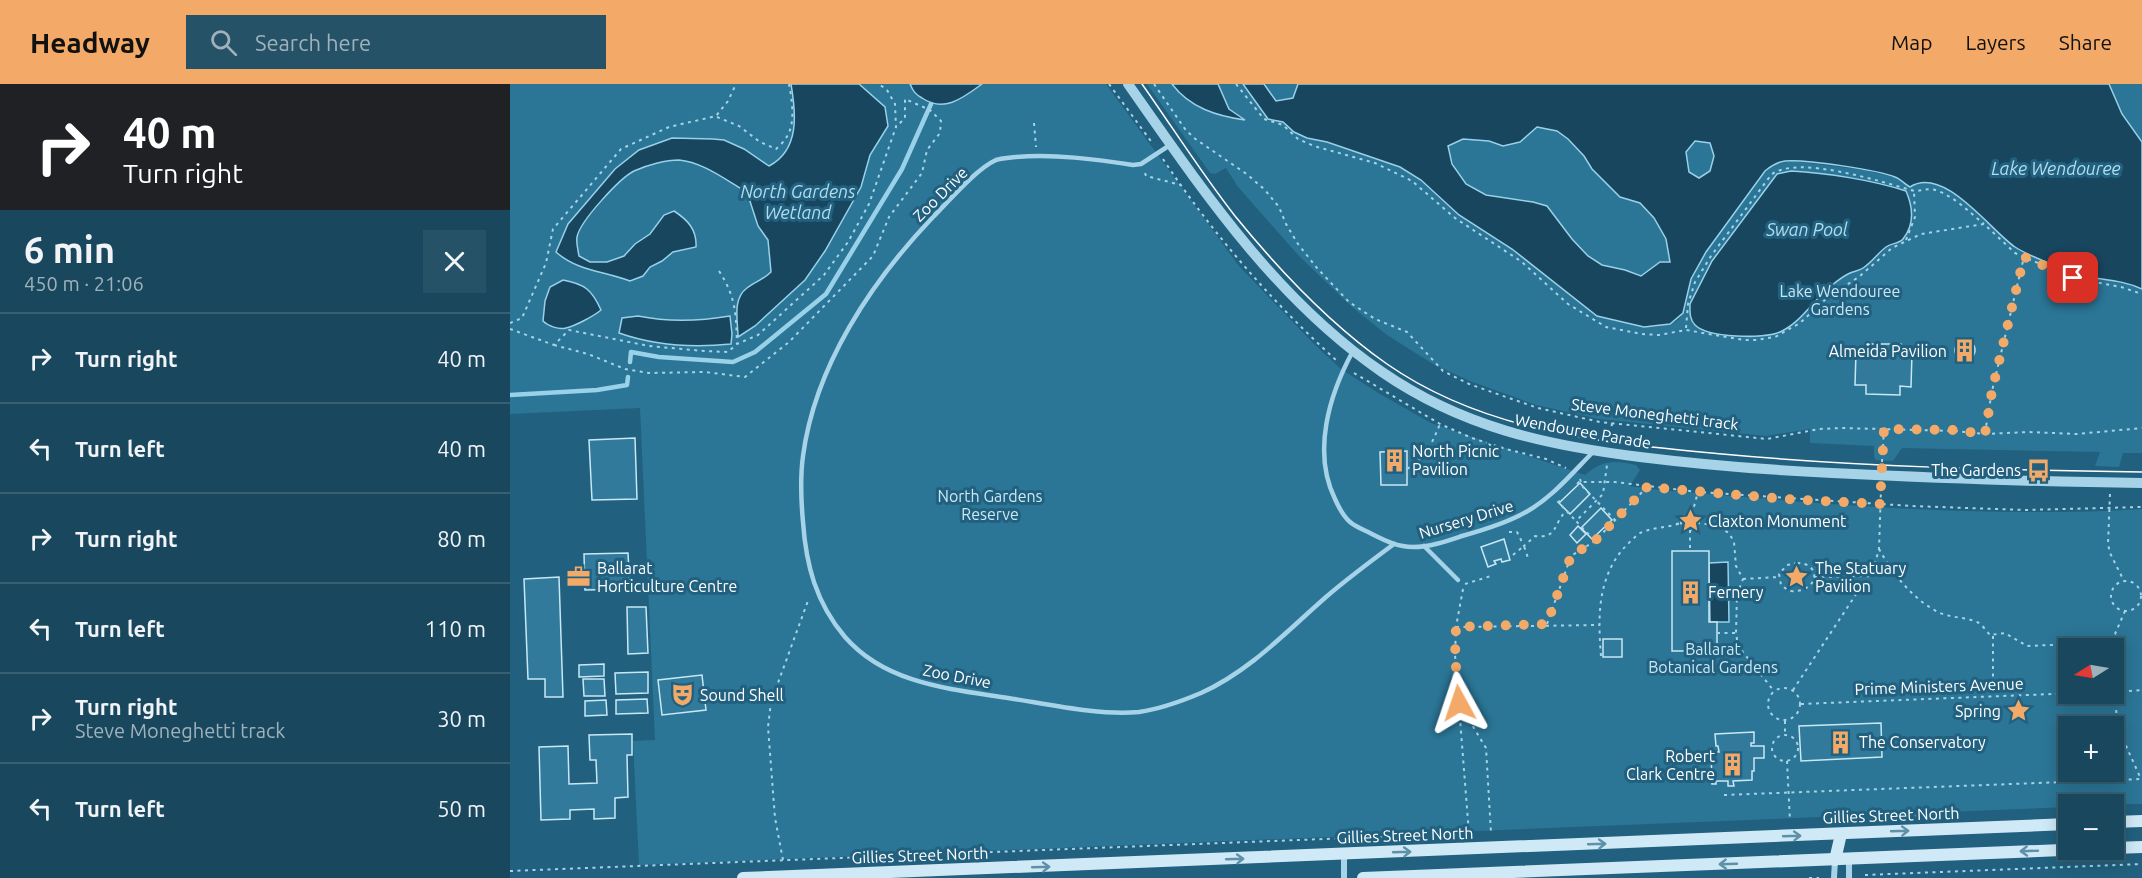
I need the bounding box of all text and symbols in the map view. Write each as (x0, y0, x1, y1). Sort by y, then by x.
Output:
search box (186, 15, 606, 69)
icon: search (207, 26, 240, 59)
text: Headway (30, 27, 150, 58)
text: Search here (255, 30, 371, 55)
text: Map (1891, 30, 1932, 54)
text: Layers (1965, 30, 2026, 54)
text: Share (2059, 30, 2112, 54)
icon: right (24, 108, 102, 186)
text: 40 m (123, 109, 217, 156)
text: Turn right (123, 158, 243, 188)
water label: Lake Wendouree (1991, 158, 2121, 178)
street label: Zoo Drive (909, 163, 971, 225)
water label: North Gardens Wetland (740, 181, 856, 222)
water label: Swan Pool (1765, 219, 1848, 239)
text: 6 min (24, 229, 115, 270)
button: close (423, 230, 486, 293)
pin (2047, 252, 2098, 303)
icon: arrive (2056, 261, 2089, 294)
text: 450 m · 21:06 (24, 272, 144, 295)
park label: Lake Wendouree Gardens (1780, 282, 1900, 318)
building icon: Almeida Pavilion (1952, 338, 1978, 364)
icon: right (24, 342, 57, 375)
place label: Almeida Pavilion (1829, 342, 1947, 360)
text: Turn right (75, 346, 177, 371)
text: 40 m (437, 346, 486, 371)
street label: Steve Moneghetti track (1570, 395, 1740, 433)
street label: Wendouree Parade (1514, 410, 1652, 452)
icon: left (24, 432, 57, 465)
text: Turn left (75, 436, 165, 461)
text: 40 m (437, 436, 486, 461)
place label: North Picnic Pavilion (1412, 442, 1500, 478)
building icon: North Picnic Pavilion (1381, 447, 1407, 473)
bus stop icon: The Gardens (2026, 457, 2052, 483)
place label: The Gardens (1931, 461, 2021, 479)
park label: North Gardens Reserve (937, 487, 1043, 523)
street label: Nursery Drive (1416, 496, 1516, 542)
place icon: Claxton Monument (1677, 508, 1703, 534)
place label: Claxton Monument (1708, 512, 1847, 530)
icon: right (24, 522, 57, 555)
text: Turn right (75, 526, 177, 551)
text: 80 m (437, 526, 486, 551)
place label: Ballarat Horticulture Centre (597, 559, 737, 595)
place label: The Statuary Pavilion (1815, 559, 1906, 595)
office icon: Ballarat Horticulture Centre (566, 564, 592, 590)
place icon: The Statuary Pavilion (1784, 564, 1810, 590)
building icon: Fernery (1677, 579, 1703, 605)
place label: Fernery (1708, 583, 1764, 601)
icon: left (24, 612, 57, 645)
text: Turn left (75, 616, 165, 641)
text: 110 m (425, 616, 486, 641)
north arrow (2058, 638, 2124, 704)
map controls (2058, 638, 2124, 860)
park label: Ballarat Botanical Gardens (1648, 640, 1778, 676)
street label: Zoo Drive (921, 661, 993, 691)
position arrow (1427, 671, 1491, 735)
street label: Prime Ministers Avenue (1854, 674, 2024, 698)
theatre icon: Sound Shell (669, 682, 695, 708)
place label: Sound Shell (700, 686, 784, 704)
text: Turn right (75, 694, 177, 719)
place icon: Spring (2006, 698, 2032, 724)
icon: right (24, 702, 57, 735)
place label: Spring (1955, 702, 2001, 720)
text: 30 m (437, 706, 486, 731)
button: + (2058, 716, 2124, 782)
text: Steve Moneghetti track (75, 719, 285, 742)
building icon: The Conservatory (1828, 729, 1854, 755)
place label: The Conservatory (1859, 733, 1986, 751)
place label: Robert Clark Centre (1626, 747, 1716, 783)
building icon: Robert Clark Centre (1720, 752, 1746, 778)
icon: left (24, 792, 57, 825)
button: − (2058, 794, 2124, 860)
text: Turn left (75, 796, 165, 821)
text: 50 m (437, 796, 486, 821)
street label: Gillies Street North (1822, 804, 1960, 826)
street label: Gillies Street North (1336, 824, 1474, 846)
one-way arrow (1889, 826, 1909, 837)
one-way arrow (1782, 830, 1802, 841)
one-way arrow (1587, 838, 1607, 849)
street label: Gillies Street North (851, 844, 989, 866)
one-way arrow (1392, 846, 1412, 858)
one-way arrow (2019, 846, 2039, 857)
one-way arrow (1225, 853, 1245, 864)
one-way arrow (1718, 858, 1738, 870)
one-way arrow (1030, 861, 1050, 872)

